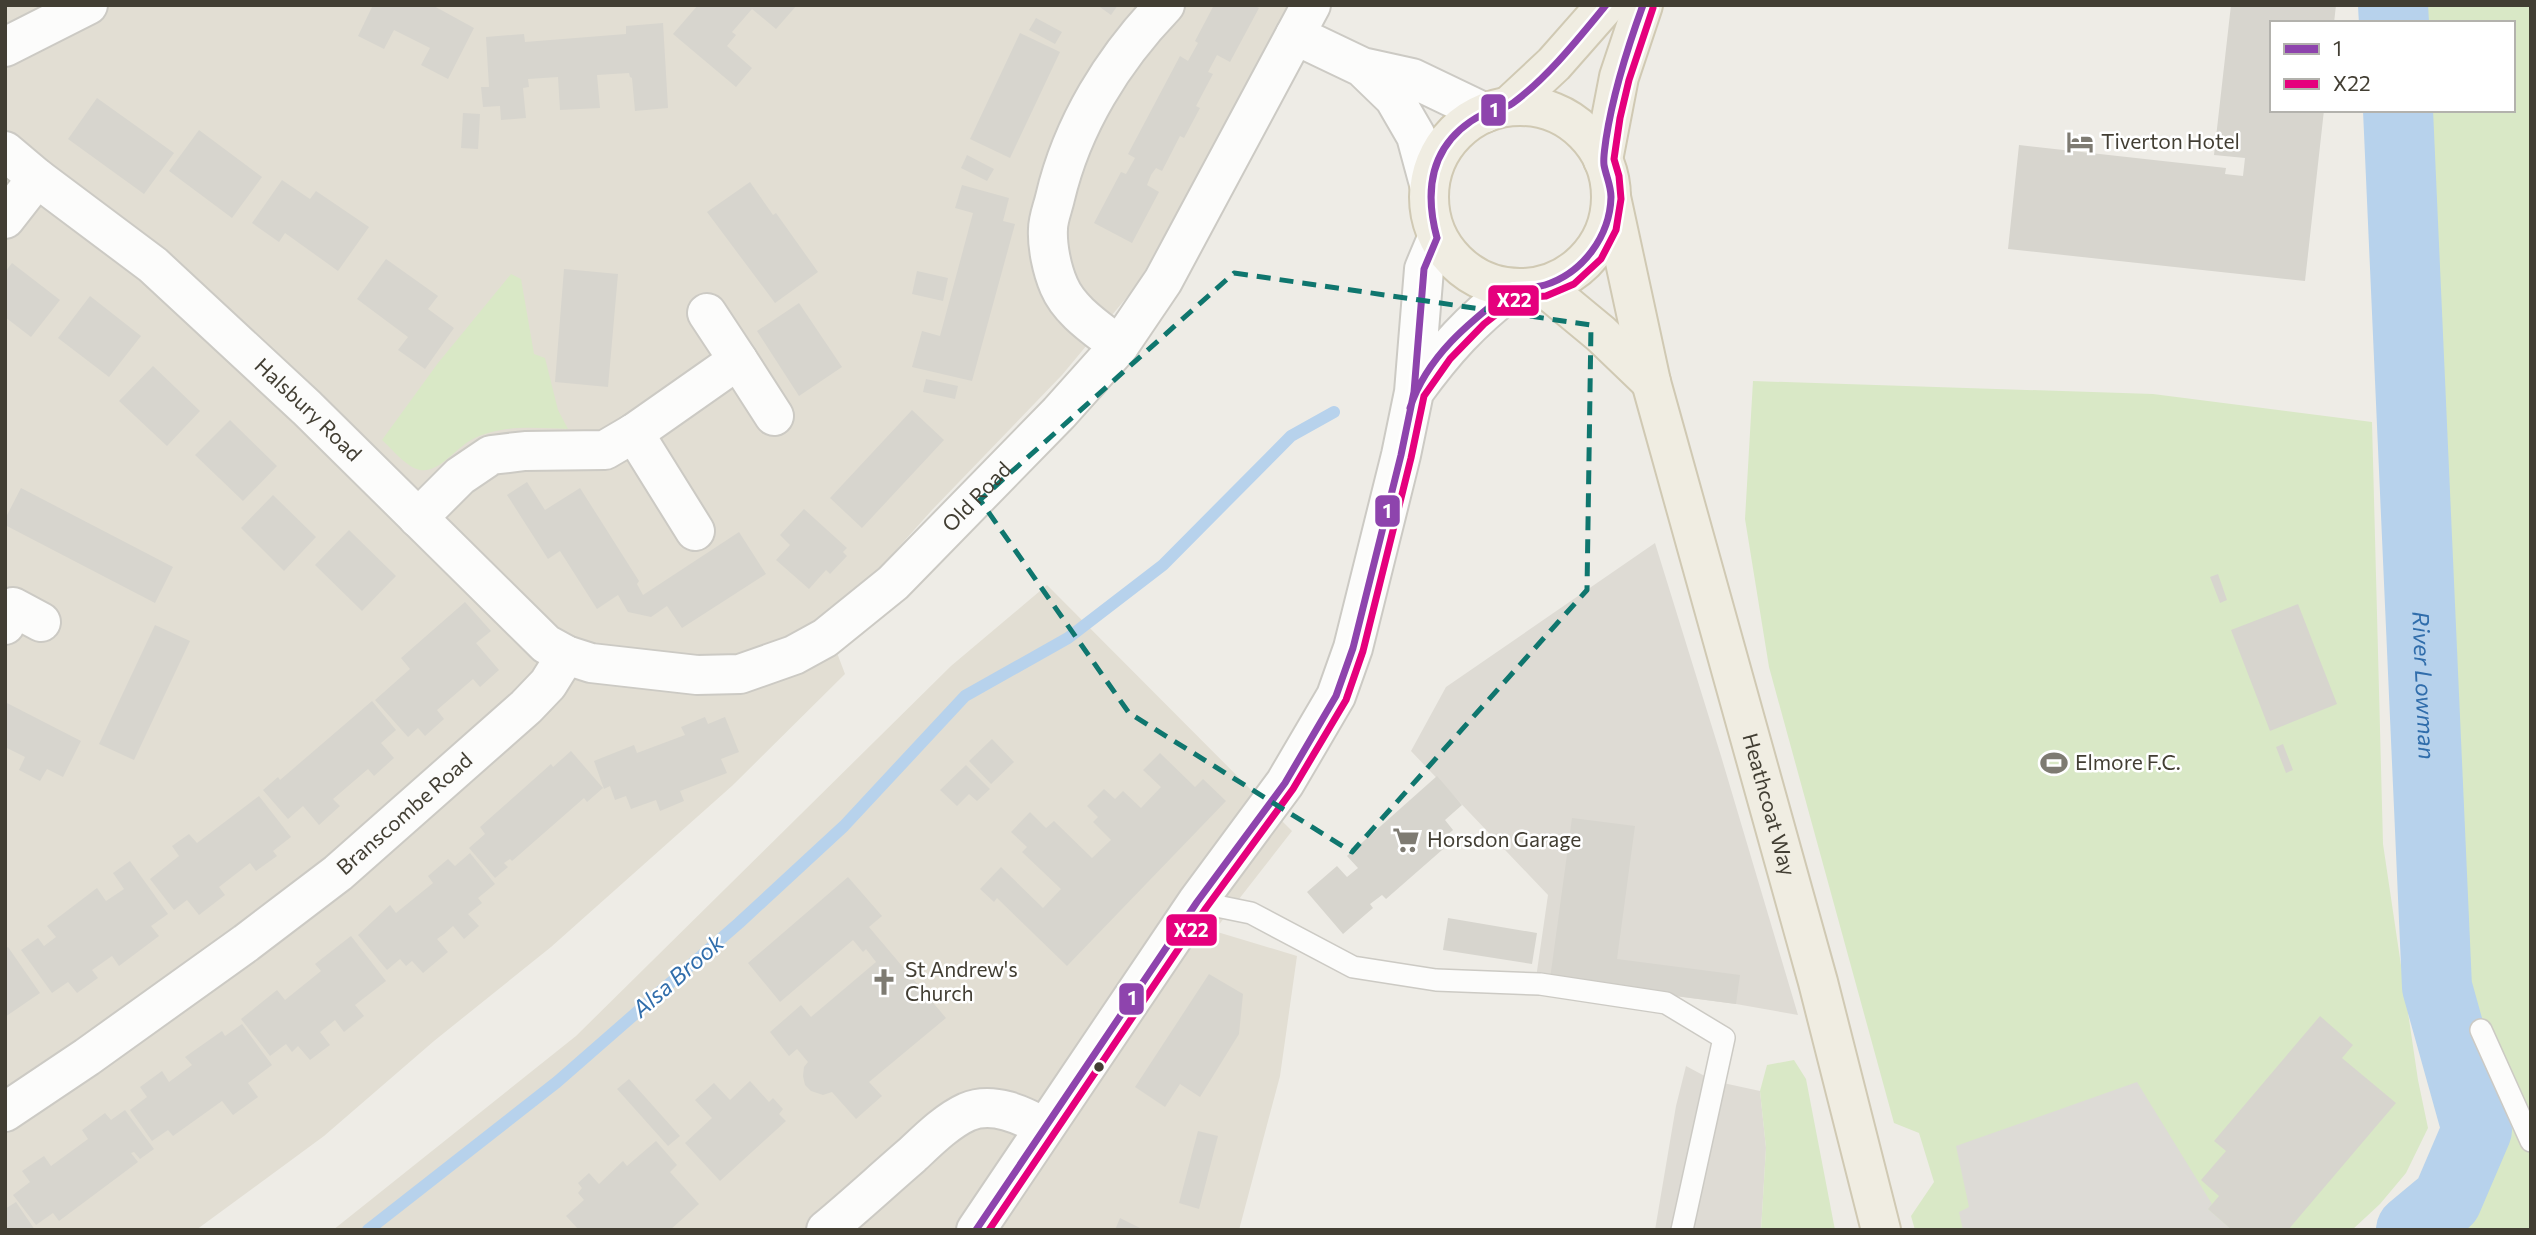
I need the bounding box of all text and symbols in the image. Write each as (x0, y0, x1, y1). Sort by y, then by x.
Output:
legend (2270, 21, 2515, 112)
text: 1 (2333, 35, 2342, 60)
text: X22 (2333, 70, 2371, 95)
line badge: 1 (1480, 93, 1507, 127)
text: 1 (1490, 98, 1498, 121)
hotel icon: Tiverton Hotel (2065, 127, 2095, 157)
place label: Tiverton Hotel (2101, 128, 2240, 153)
line badge: X22 (1487, 284, 1540, 317)
text: X22 (1496, 288, 1532, 311)
street label: Halsbury Road (250, 352, 367, 466)
street label: Old Road (936, 456, 1016, 536)
line badge: 1 (1374, 494, 1401, 528)
text: 1 (1383, 499, 1391, 522)
water label: River Lowman (2407, 611, 2442, 760)
street label: Heathcoat Way (1738, 730, 1802, 879)
street label: Branscombe Road (331, 747, 477, 879)
sports icon: Elmore F.C. (2039, 748, 2069, 778)
place label: Elmore F.C. (2075, 749, 2181, 774)
supermarket icon: Horsdon Garage (1391, 825, 1421, 855)
place label: Horsdon Garage (1427, 826, 1581, 851)
line badge: X22 (1165, 913, 1218, 947)
text: X22 (1173, 918, 1209, 941)
water label: Alsa Brook (625, 928, 729, 1023)
place label: St Andrew's Church (905, 956, 1018, 1005)
church icon: St Andrew's Church (869, 967, 899, 997)
line badge: 1 (1118, 982, 1145, 1016)
text: 1 (1128, 986, 1136, 1009)
unlabelled marker (1092, 1060, 1106, 1074)

